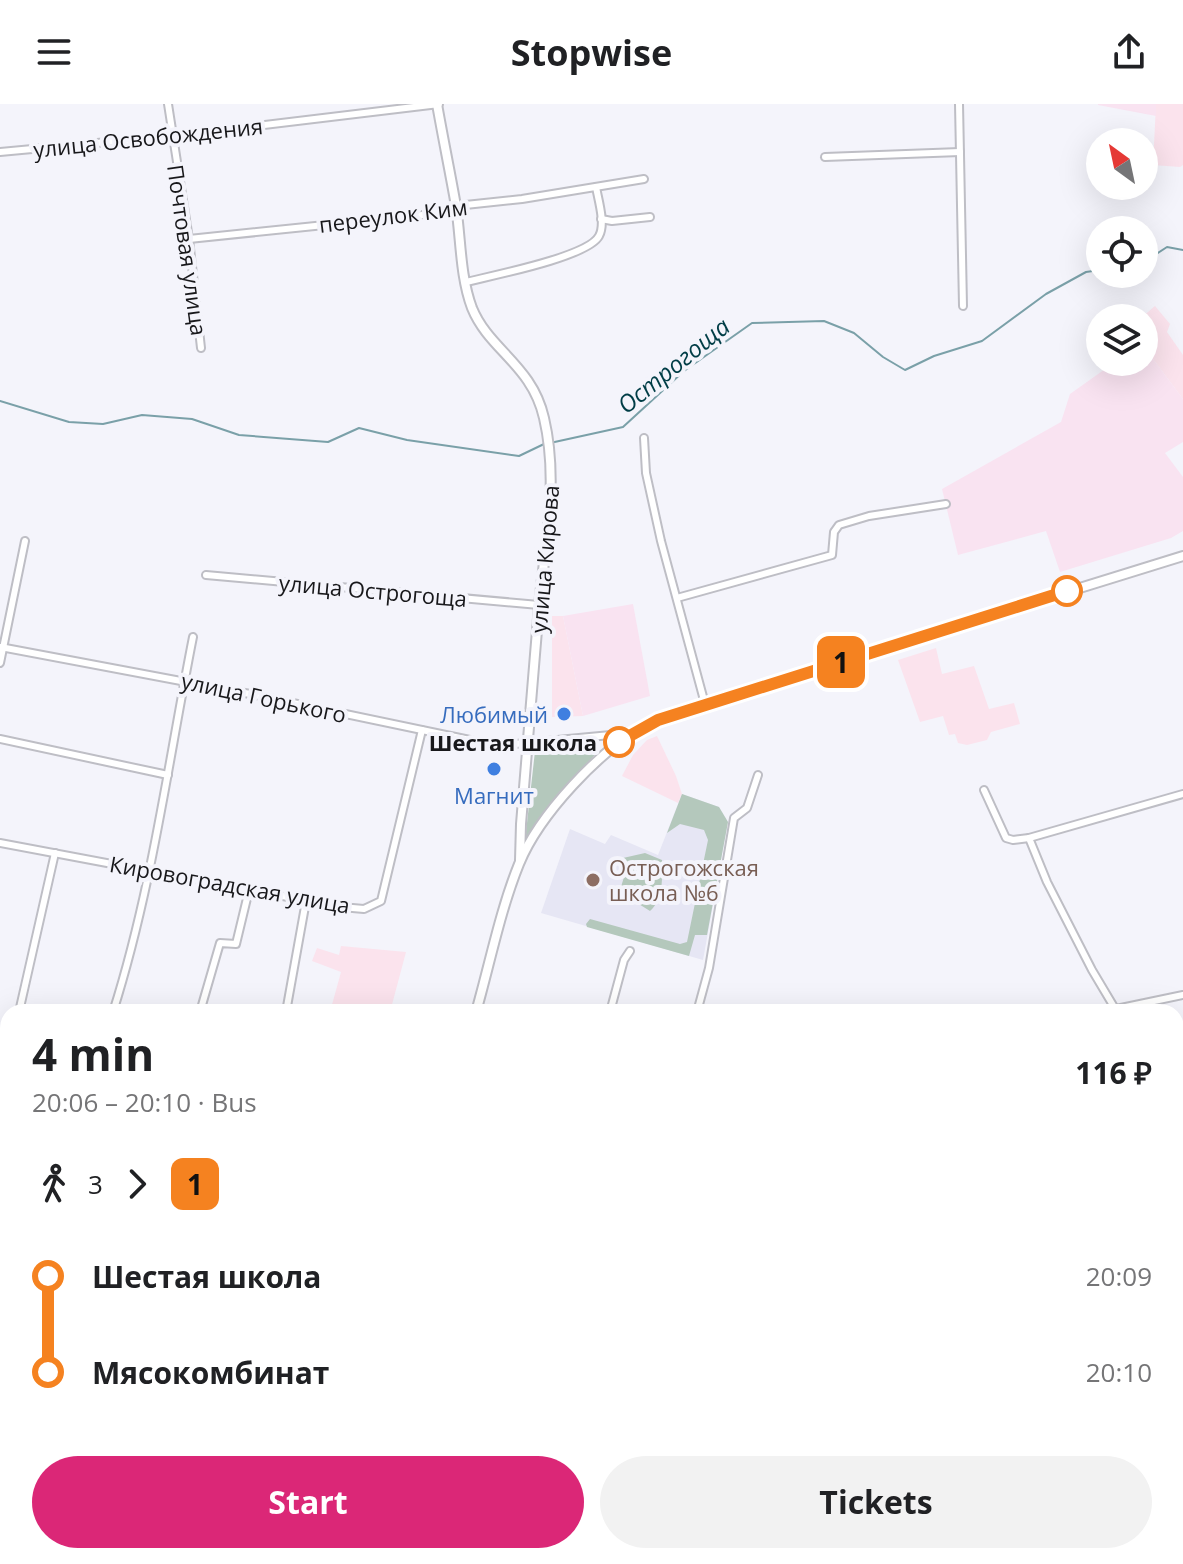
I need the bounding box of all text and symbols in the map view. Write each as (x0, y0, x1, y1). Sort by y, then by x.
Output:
text: Stopwise (511, 28, 672, 77)
icon: menu (32, 30, 76, 74)
icon: share (1107, 30, 1151, 74)
street label: улица Освобождения (32, 110, 264, 164)
north arrow (1086, 128, 1158, 200)
map controls (1086, 128, 1158, 376)
street label: Почтовая улица (161, 162, 215, 338)
street label: переулок Ким (317, 191, 469, 239)
button: locate (1086, 216, 1158, 288)
button: layers (1086, 304, 1158, 376)
water label: Острогоща (610, 309, 736, 421)
street label: улица Кирова (523, 484, 565, 634)
street label: улица Острогоща (278, 567, 468, 613)
unlabelled marker (1052, 576, 1082, 606)
line badge: 1 (815, 636, 867, 688)
text: 1 (833, 643, 849, 681)
street label: улица Горького (179, 665, 349, 729)
place label: Любимый (440, 699, 548, 729)
marker: Любимый (555, 705, 573, 723)
place label: Шестая школа (429, 727, 597, 757)
marker: Шестая школа (604, 727, 634, 757)
marker: Магнит (485, 760, 503, 778)
place label: Магнит (454, 780, 534, 810)
street label: Кировоградская улица (108, 848, 352, 920)
place label: Острогожская школа №6 (609, 852, 759, 907)
marker: Острогожская школа №6 (584, 871, 602, 889)
text: 4 min (32, 1024, 154, 1084)
text: 116 ₽ (1075, 1052, 1152, 1093)
text: 20:06 – 20:10 · Bus (32, 1084, 257, 1120)
icon: walk (32, 1162, 76, 1206)
icon: forward (115, 1162, 159, 1206)
text: 1 (187, 1165, 203, 1203)
text: 3 (88, 1166, 103, 1202)
text: Шестая школа (92, 1256, 321, 1297)
text: 20:09 (1086, 1258, 1152, 1294)
text: Мясокомбинат (92, 1352, 329, 1393)
text: 20:10 (1086, 1354, 1152, 1390)
button: Start (32, 1456, 584, 1548)
button: Tickets (600, 1456, 1152, 1548)

